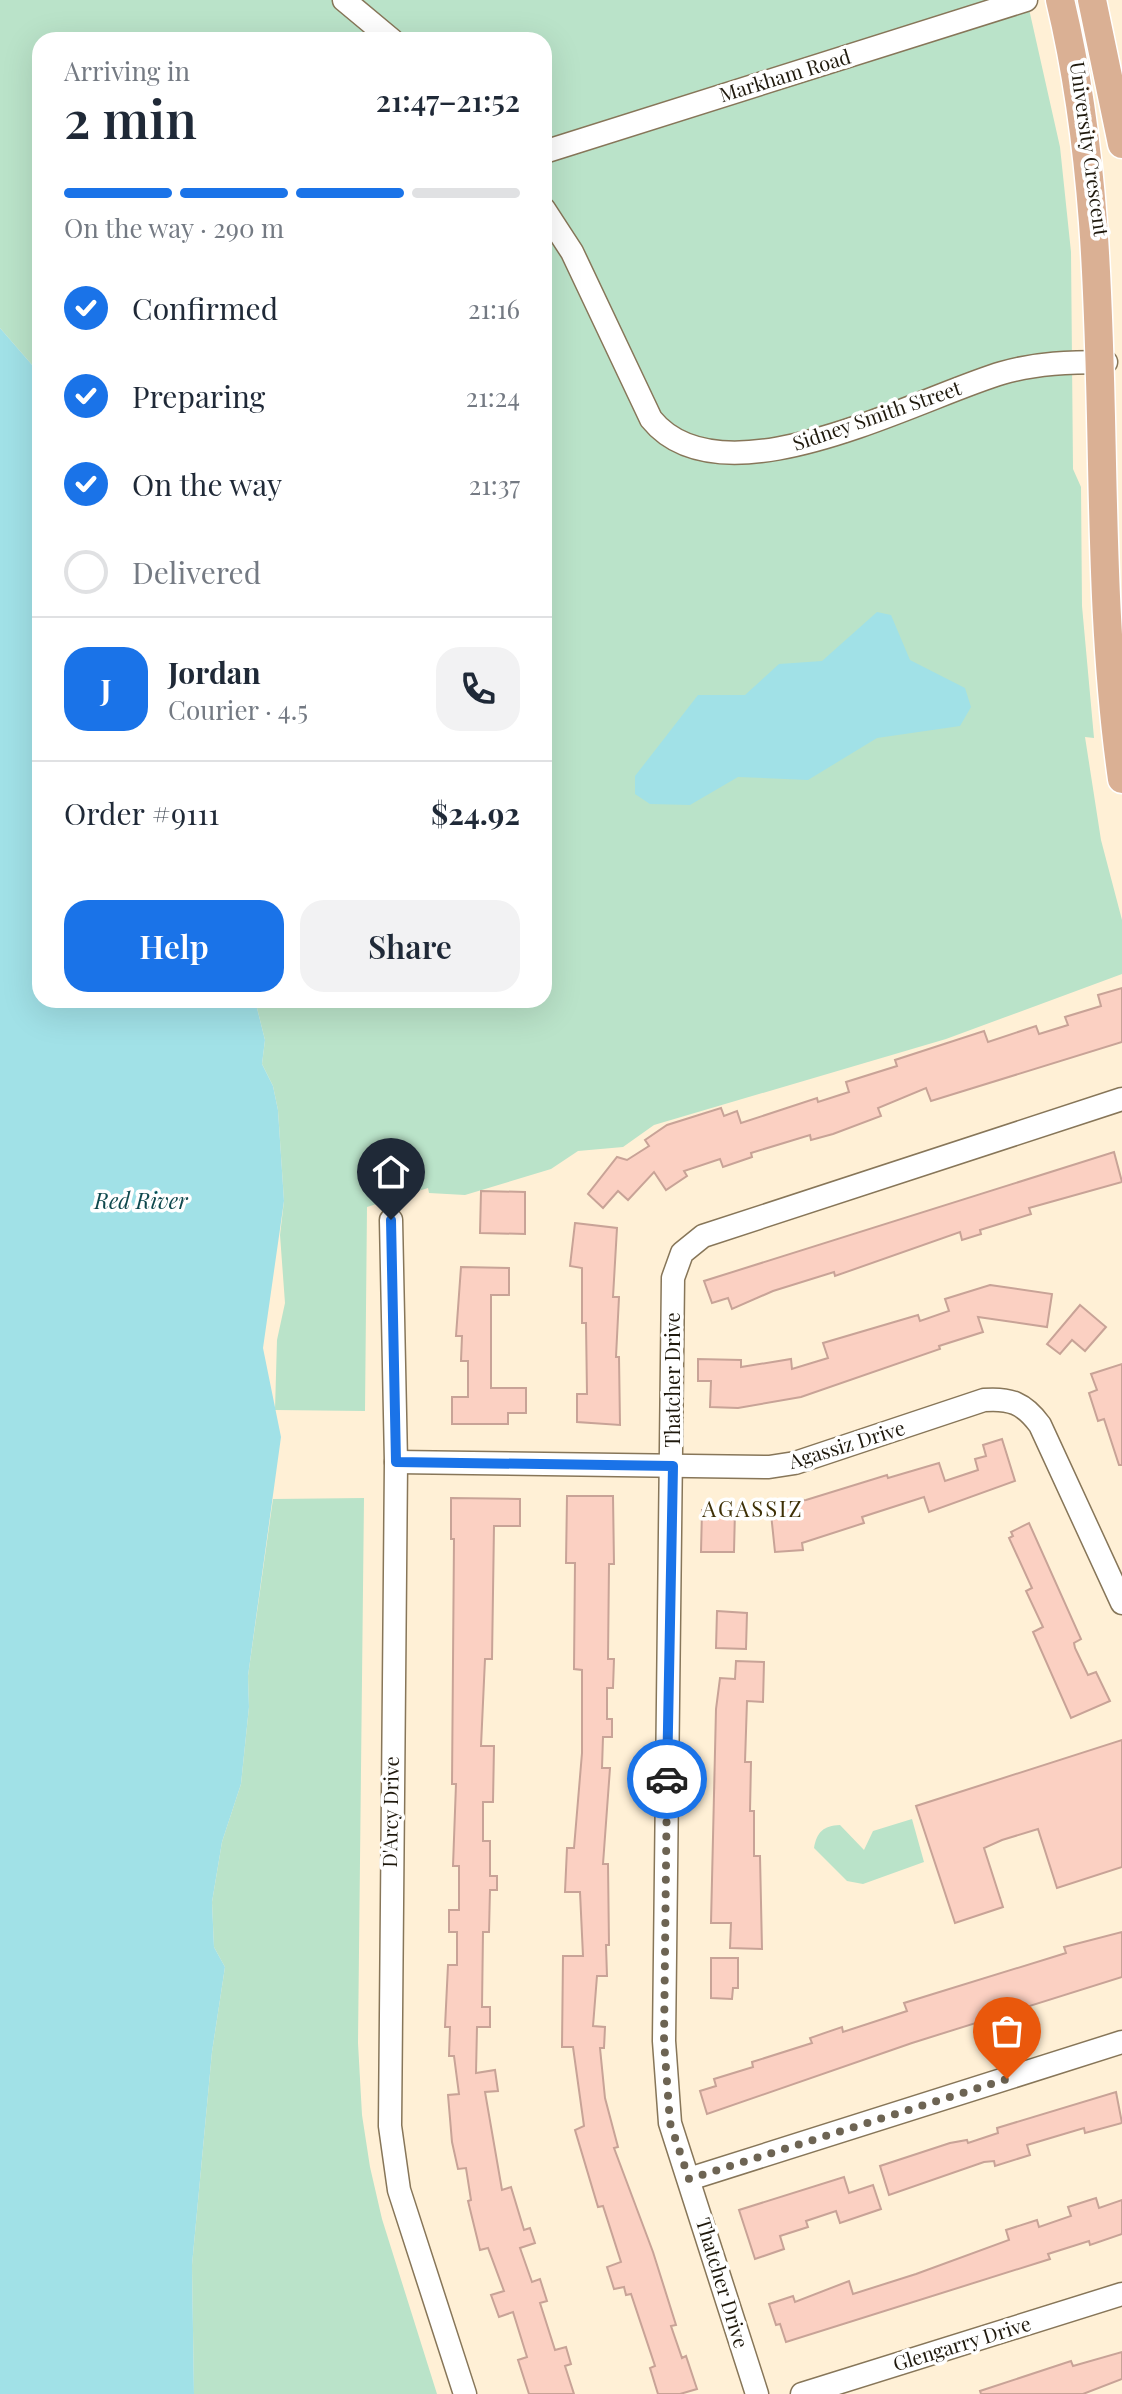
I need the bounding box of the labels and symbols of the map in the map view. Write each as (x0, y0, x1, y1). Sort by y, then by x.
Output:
street label: Markham Road (716, 42, 854, 107)
street label: University Crescent (1065, 60, 1116, 239)
street label: Sidney Smith Street (789, 373, 965, 456)
pin (357, 1138, 425, 1220)
water label: Red River (93, 1185, 188, 1215)
street label: Thatcher Drive (658, 1312, 685, 1448)
street label: Agassiz Drive (784, 1413, 908, 1474)
district label: AGASSIZ (701, 1493, 804, 1523)
courier (627, 1739, 707, 1819)
street label: D'Arcy Drive (375, 1756, 404, 1868)
pin (973, 1997, 1041, 2079)
street label: Thatcher Drive (691, 2214, 756, 2351)
street label: Glengarry Drive (889, 2309, 1034, 2376)

